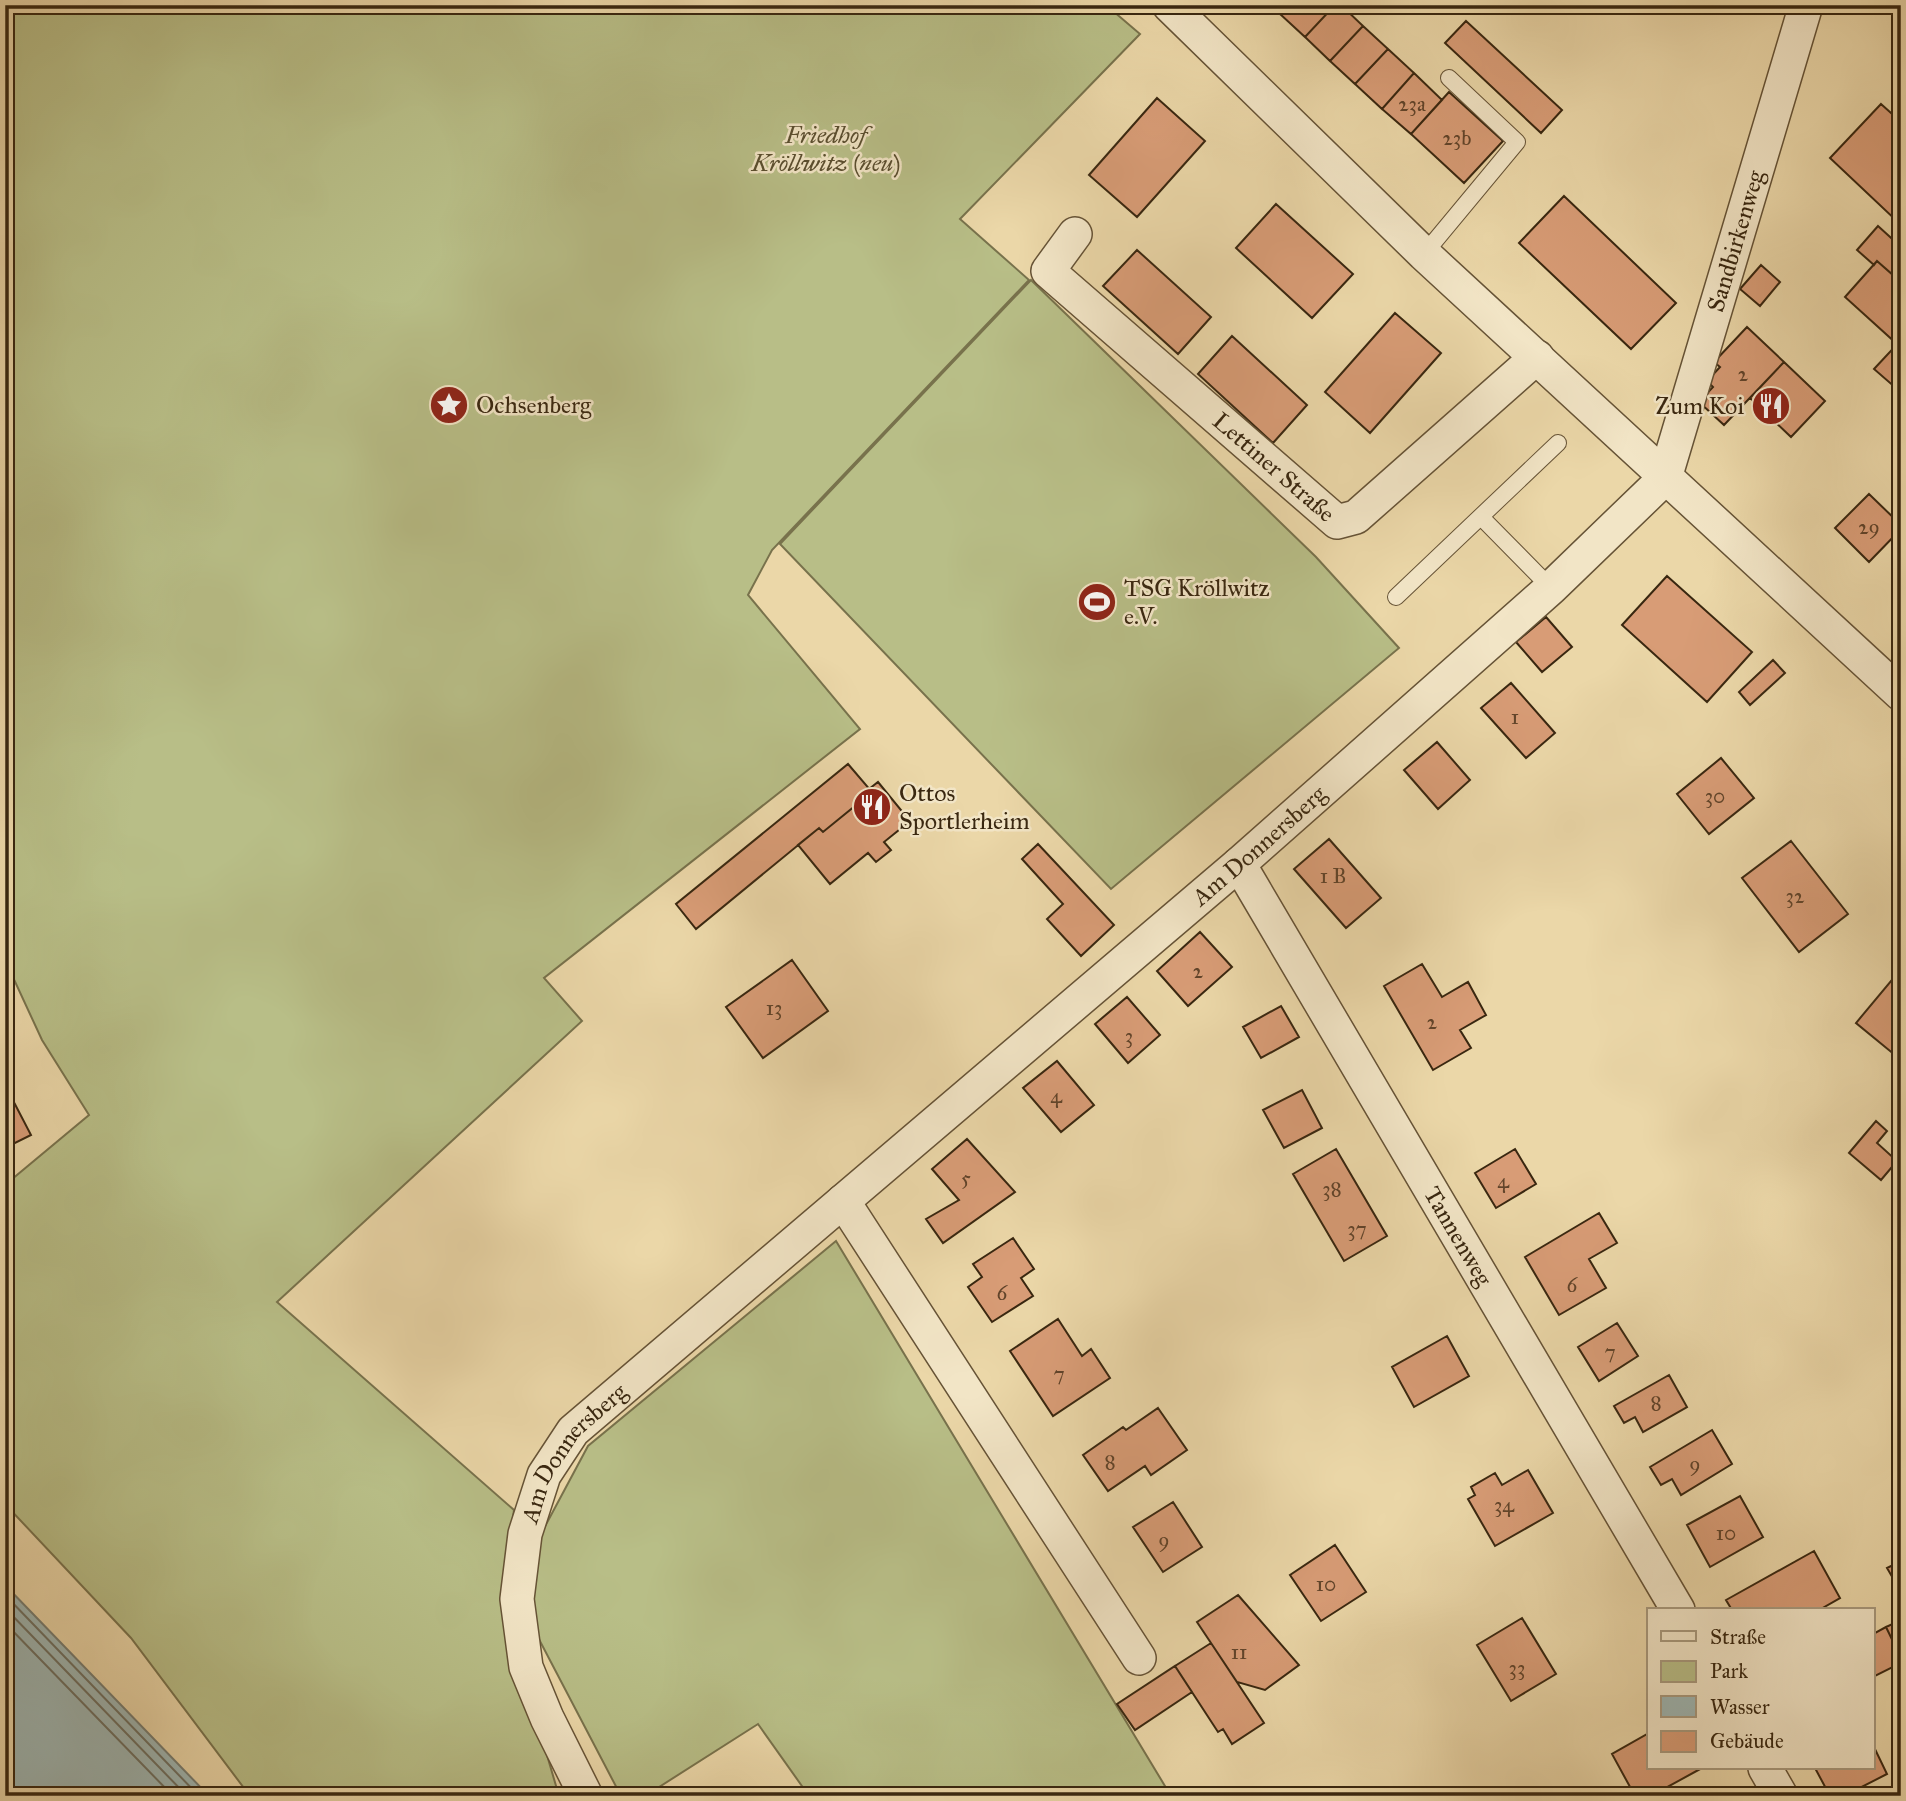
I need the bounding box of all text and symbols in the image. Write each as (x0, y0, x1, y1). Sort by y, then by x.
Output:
house number: 23a (1398, 91, 1426, 117)
park label: Friedhof Kröllwitz (neu) (751, 120, 900, 178)
house number: 23b (1443, 125, 1471, 151)
street label: Sandbirkenweg (1700, 166, 1771, 316)
house number: 2 (1738, 361, 1749, 387)
place icon: Ochsenberg (428, 384, 470, 426)
restaurant icon: Zum Koi (1750, 385, 1792, 427)
place label: Ochsenberg (476, 390, 592, 420)
place label: Zum Koi (1655, 391, 1744, 421)
street label: Lettiner Straße (1207, 406, 1341, 528)
house number: 29 (1858, 514, 1880, 540)
place label: TSG Kröllwitz e.V. (1124, 573, 1270, 631)
sports icon: TSG Kröllwitz e.V. (1076, 581, 1118, 623)
house number: 1 (1511, 704, 1519, 730)
place label: Ottos Sportlerheim (899, 778, 1030, 836)
street label: Am Donnersberg (1185, 778, 1333, 913)
house number: 30 (1705, 783, 1725, 809)
restaurant icon: Ottos Sportlerheim (851, 786, 893, 828)
house number: 1 B (1320, 863, 1346, 889)
house number: 32 (1786, 883, 1805, 909)
house number: 2 (1193, 958, 1204, 984)
house number: 13 (766, 995, 782, 1021)
house number: 2 (1427, 1009, 1438, 1035)
house number: 3 (1125, 1023, 1133, 1049)
house number: 4 (1050, 1083, 1063, 1109)
house number: 5 (961, 1165, 971, 1191)
house number: 4 (1497, 1168, 1510, 1194)
house number: 38 (1322, 1176, 1342, 1202)
street label: Tannenweg (1417, 1181, 1499, 1292)
house number: 37 (1347, 1216, 1367, 1242)
house number: 6 (1567, 1272, 1579, 1298)
house number: 6 (997, 1280, 1009, 1306)
house number: 7 (1604, 1339, 1616, 1365)
house number: 7 (1053, 1361, 1065, 1387)
street label: Am Donnersberg (514, 1376, 634, 1528)
house number: 8 (1650, 1390, 1662, 1416)
house number: 8 (1104, 1449, 1116, 1475)
house number: 9 (1689, 1451, 1701, 1477)
house number: 34 (1494, 1492, 1515, 1518)
house number: 10 (1716, 1520, 1736, 1546)
house number: 9 (1158, 1527, 1170, 1553)
house number: 10 (1316, 1571, 1336, 1597)
legend (1647, 1608, 1874, 1770)
text: Straße (1710, 1624, 1766, 1650)
house number: 11 (1231, 1639, 1247, 1665)
house number: 33 (1509, 1655, 1525, 1681)
text: Park (1710, 1658, 1748, 1684)
text: Wasser (1710, 1694, 1770, 1720)
text: Gebäude (1710, 1728, 1784, 1754)

